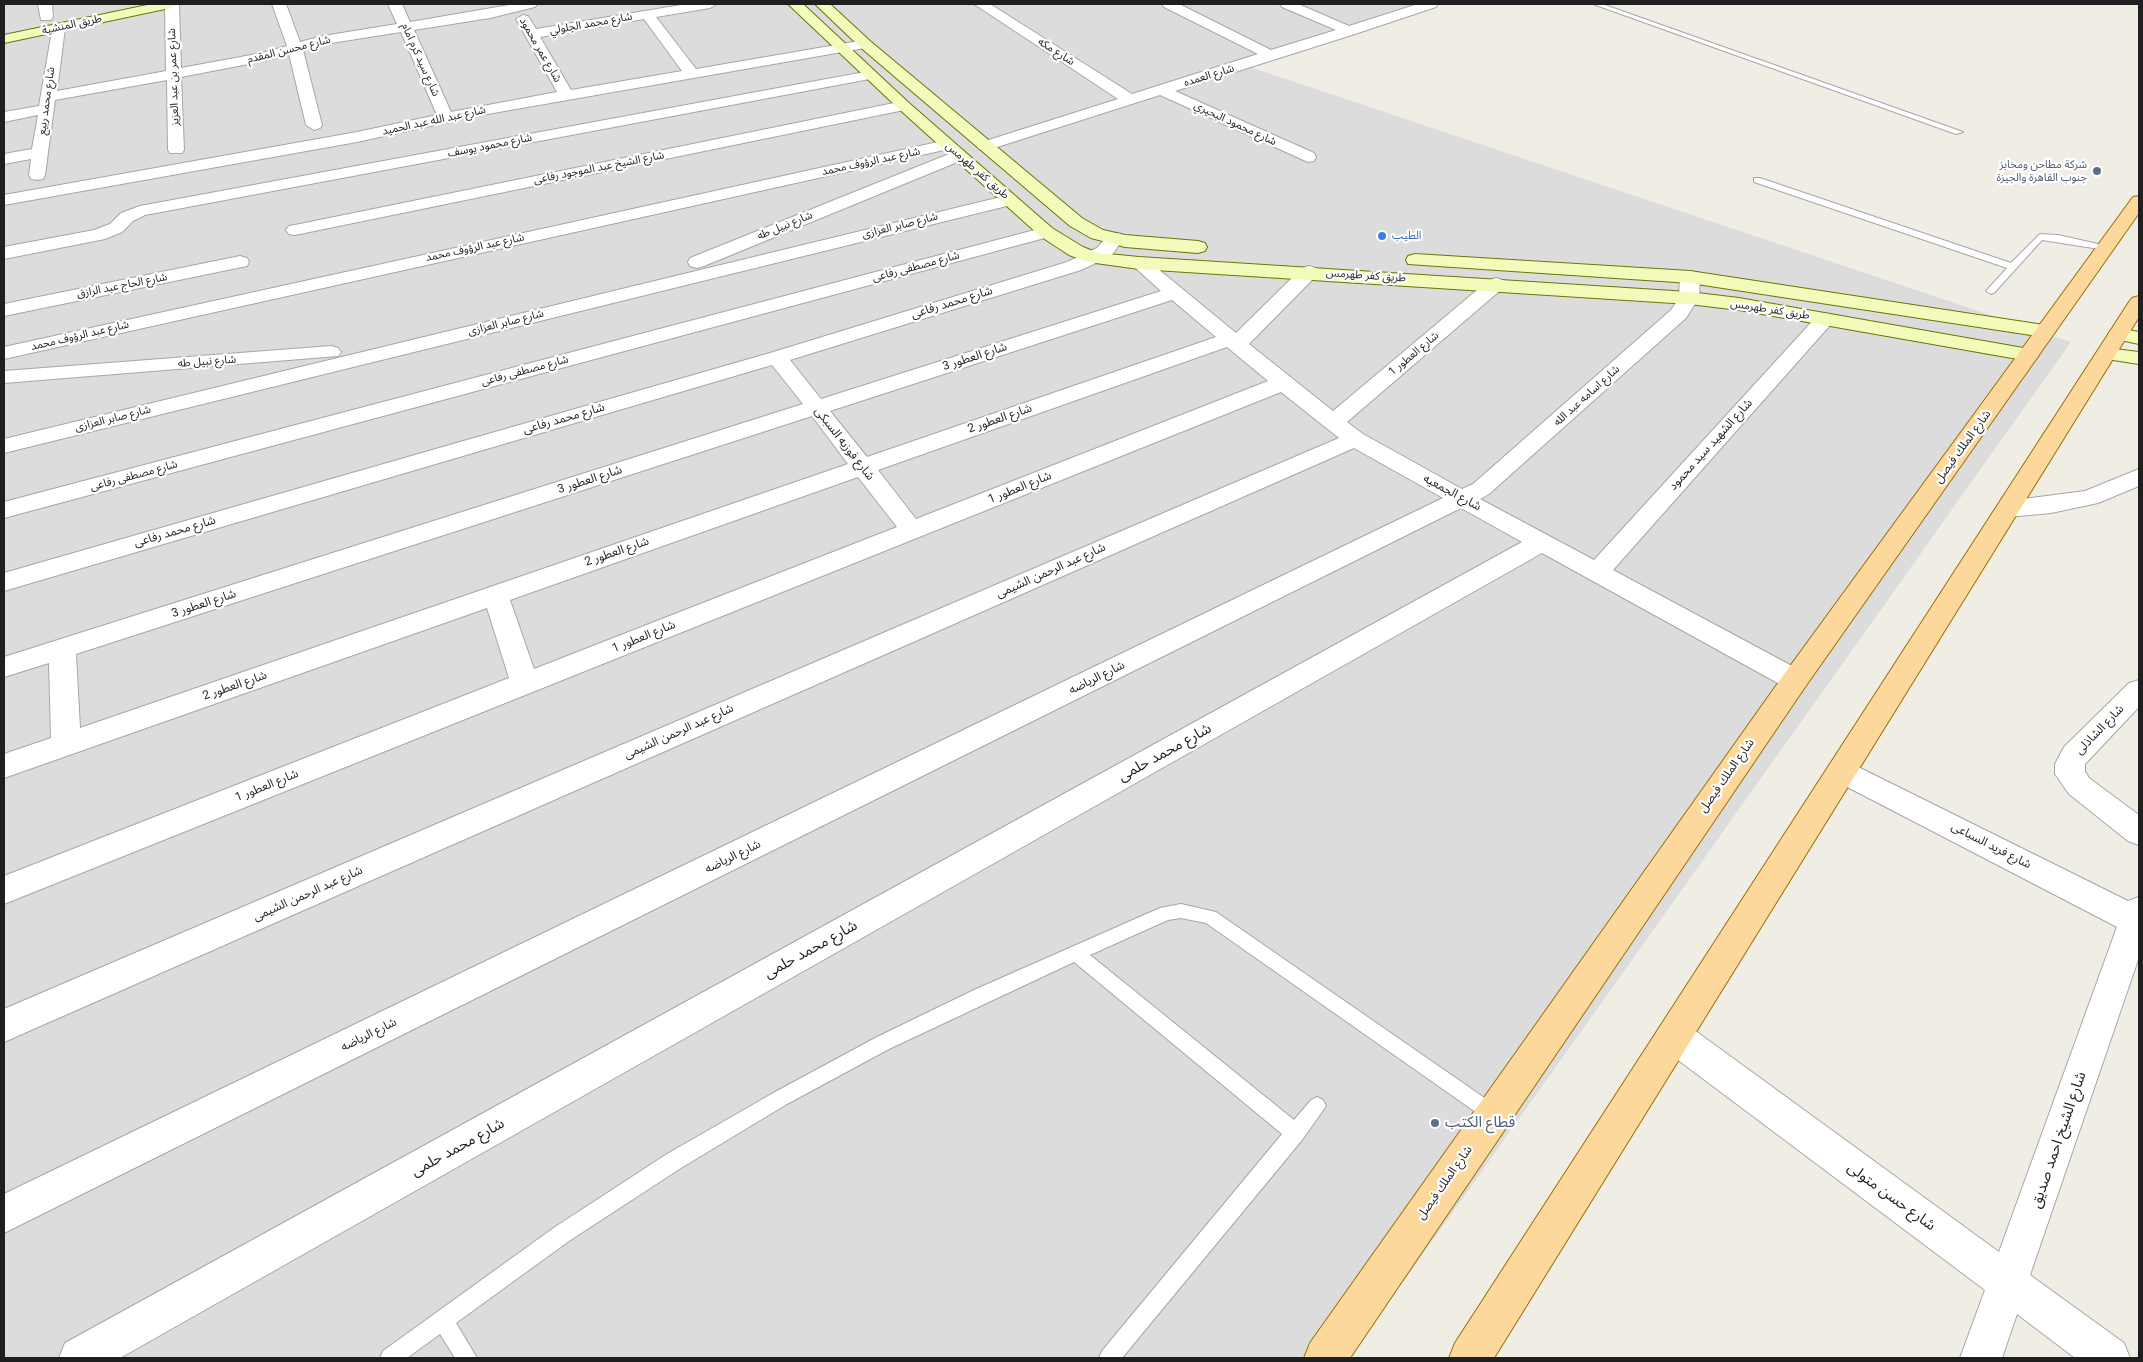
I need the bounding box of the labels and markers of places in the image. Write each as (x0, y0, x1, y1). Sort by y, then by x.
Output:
place label: شركة مطاحن ومخابز جنوب القاهرة والجيزة (1996, 158, 2087, 184)
marker: شركة مطاحن ومخابز جنوب القاهرة والجيزة (2091, 165, 2103, 177)
place label: الطيب (1392, 229, 1421, 243)
marker: الطيب (1376, 230, 1388, 242)
place label: قطاع الكتب (1445, 1114, 1515, 1132)
marker: قطاع الكتب (1429, 1117, 1441, 1129)

